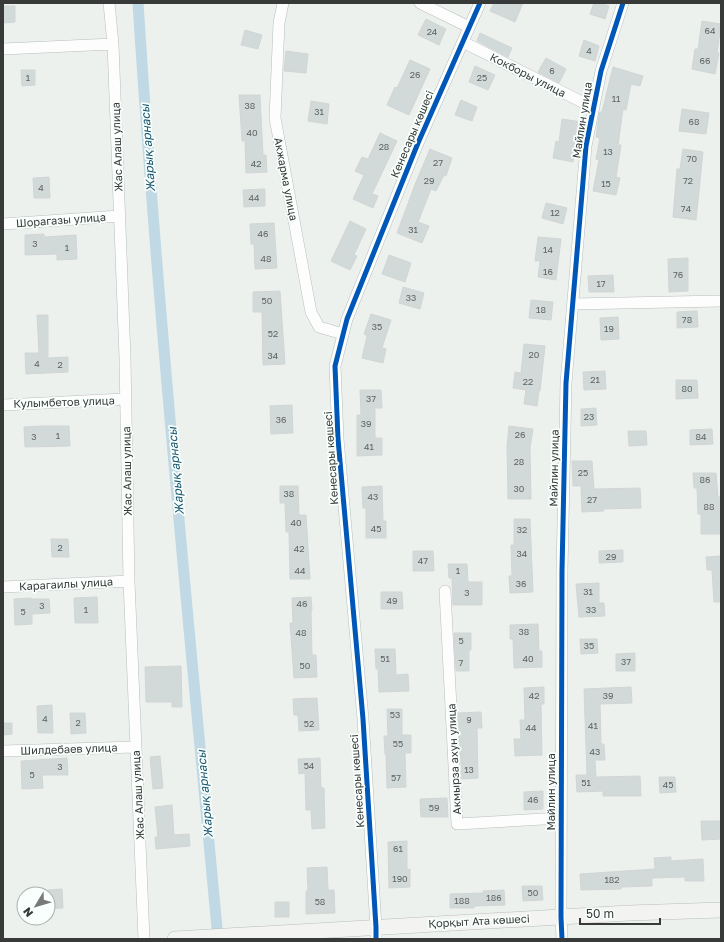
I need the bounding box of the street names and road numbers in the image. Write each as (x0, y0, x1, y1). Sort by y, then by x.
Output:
street label: Кокборы улица (488, 50, 568, 99)
street label: Майлин улица (569, 81, 594, 159)
street label: Кенесары көшесі (387, 88, 436, 179)
street label: Жас Алаш улица (108, 102, 125, 192)
street label: Акжарма улица (272, 136, 301, 222)
street label: Шорагазы улица (16, 210, 106, 229)
street label: Кулымбетов улица (13, 393, 115, 410)
street label: Кенесары көшесі (321, 411, 340, 505)
street label: Жас Алаш улица (119, 426, 134, 516)
street label: Майлин улица (546, 429, 561, 507)
street label: Карагаилы улица (19, 575, 113, 592)
street label: Акмырза ахун улица (444, 703, 463, 815)
street label: Кенесары көшесі (347, 734, 366, 828)
street label: Шилдебаев улица (20, 740, 118, 757)
street label: Жас Алаш улица (129, 750, 146, 840)
street label: Майлин улица (544, 753, 557, 831)
street label: Қорқыт Ата көшесі (428, 911, 530, 930)

